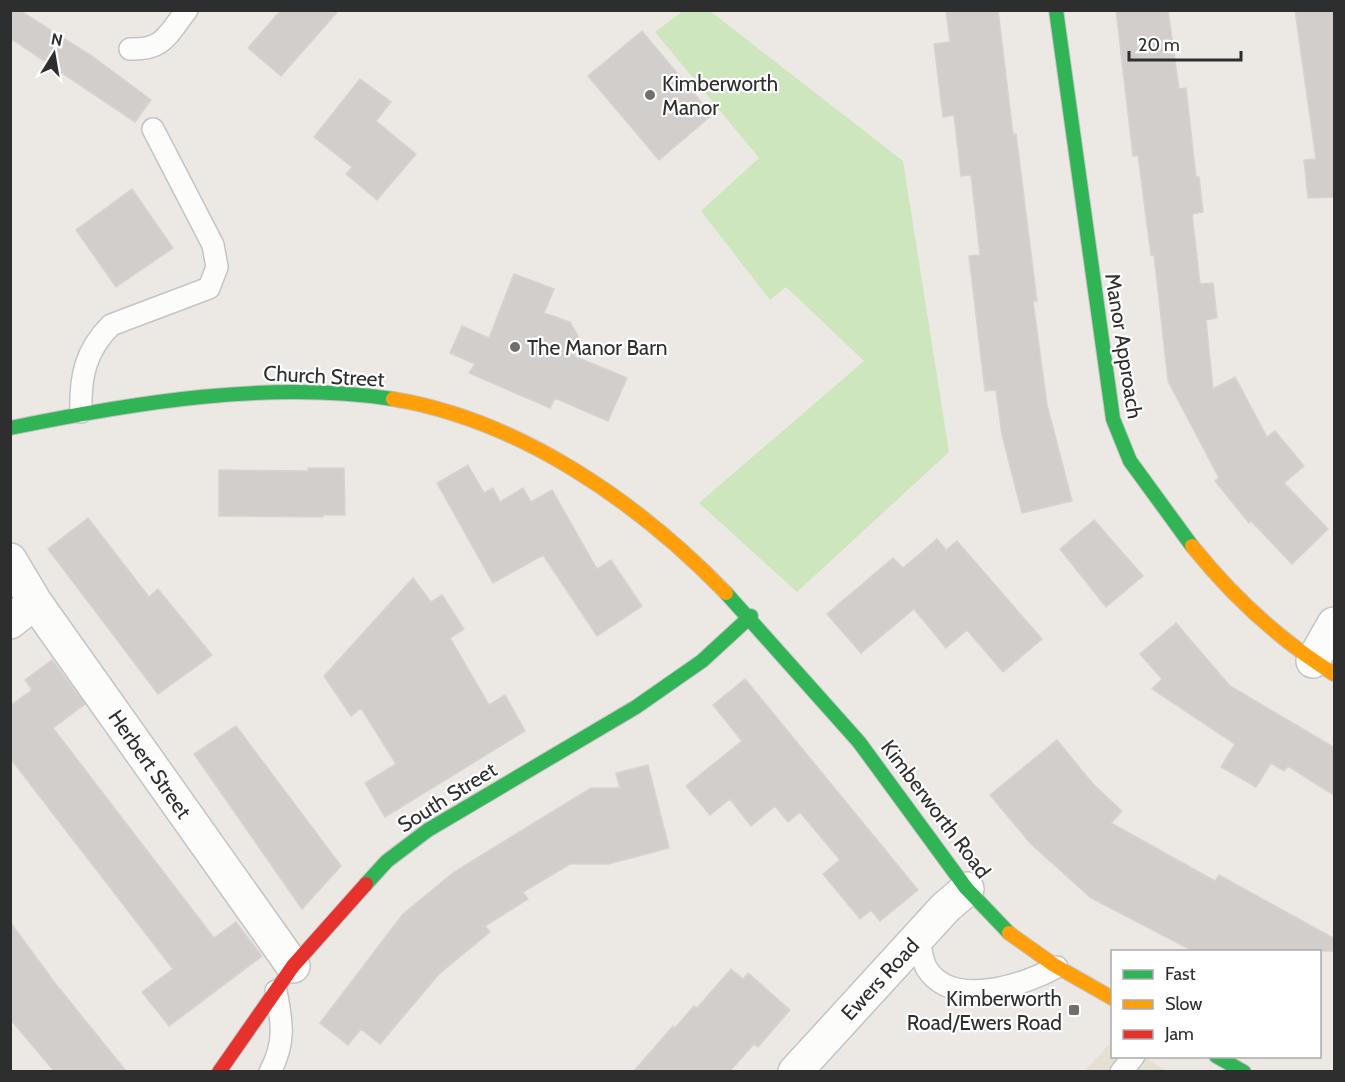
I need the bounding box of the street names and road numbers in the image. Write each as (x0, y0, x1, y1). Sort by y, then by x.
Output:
street label: Manor Approach (1100, 271, 1148, 421)
street label: Church Street (263, 360, 385, 392)
street label: Herbert Street (103, 705, 197, 823)
street label: Kimberworth Road (876, 735, 996, 883)
street label: South Street (393, 757, 501, 837)
street label: Ewers Road (836, 933, 924, 1025)

